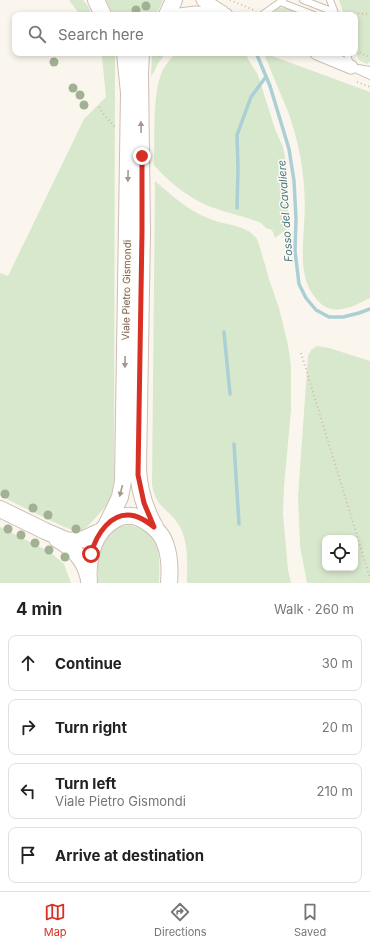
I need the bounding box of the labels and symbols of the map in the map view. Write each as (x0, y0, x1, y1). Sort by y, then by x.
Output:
one-way arrow (138, 121, 145, 133)
route end (133, 147, 151, 165)
water label: Fosso del Cavaliere (274, 160, 296, 262)
one-way arrow (125, 170, 131, 183)
street label: Viale Pietro Gismondi (119, 240, 133, 340)
one-way arrow (122, 356, 128, 369)
one-way arrow (118, 485, 124, 498)
route start (82, 545, 100, 563)

